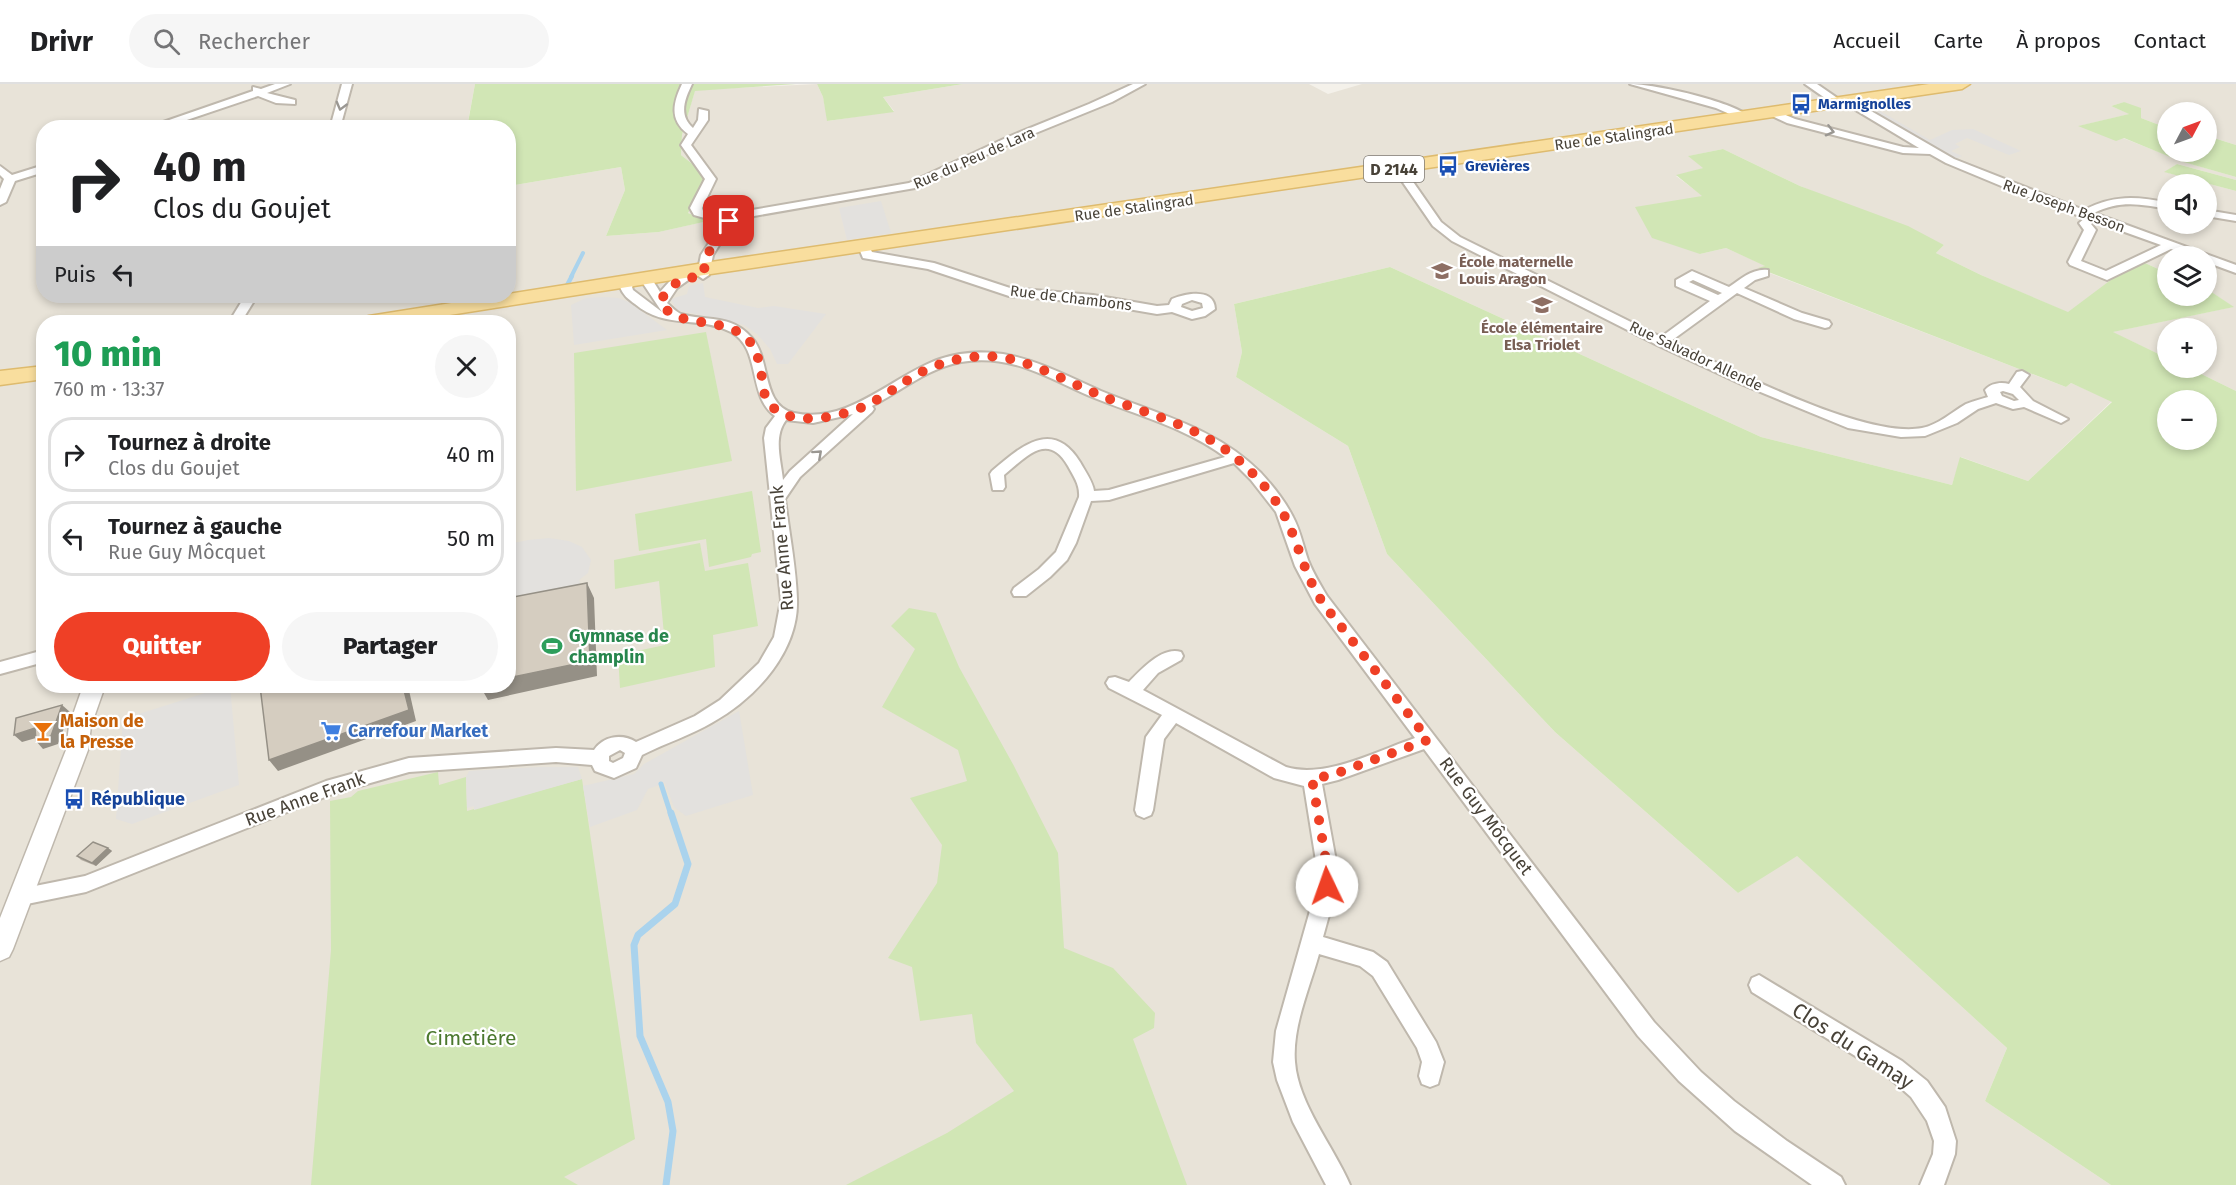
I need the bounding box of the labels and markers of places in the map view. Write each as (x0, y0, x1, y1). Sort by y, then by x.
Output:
bus stop icon: Marmignolles (1789, 92, 1813, 116)
place label: Marmignolles (1818, 95, 1911, 113)
bus stop icon: Grevières (1436, 154, 1460, 178)
place label: Grevières (1465, 157, 1530, 175)
pin (703, 195, 754, 246)
place label: École maternelle Louis Aragon (1459, 253, 1573, 288)
school or university icon: École maternelle Louis Aragon (1430, 259, 1454, 283)
school or university icon: École élémentaire Elsa Triolet (1530, 293, 1554, 317)
place label: École élémentaire Elsa Triolet (1481, 319, 1603, 354)
place label: Gymnase de champlin (569, 625, 669, 668)
sports icon: Gymnase de champlin (540, 634, 564, 658)
place label: Maison de la Presse (60, 710, 144, 753)
bar icon: Maison de la Presse (31, 719, 55, 743)
supermarket icon: Carrefour Market (319, 719, 343, 743)
place label: Carrefour Market (348, 720, 489, 742)
bus stop icon: République (62, 787, 86, 811)
place label: République (91, 788, 185, 810)

